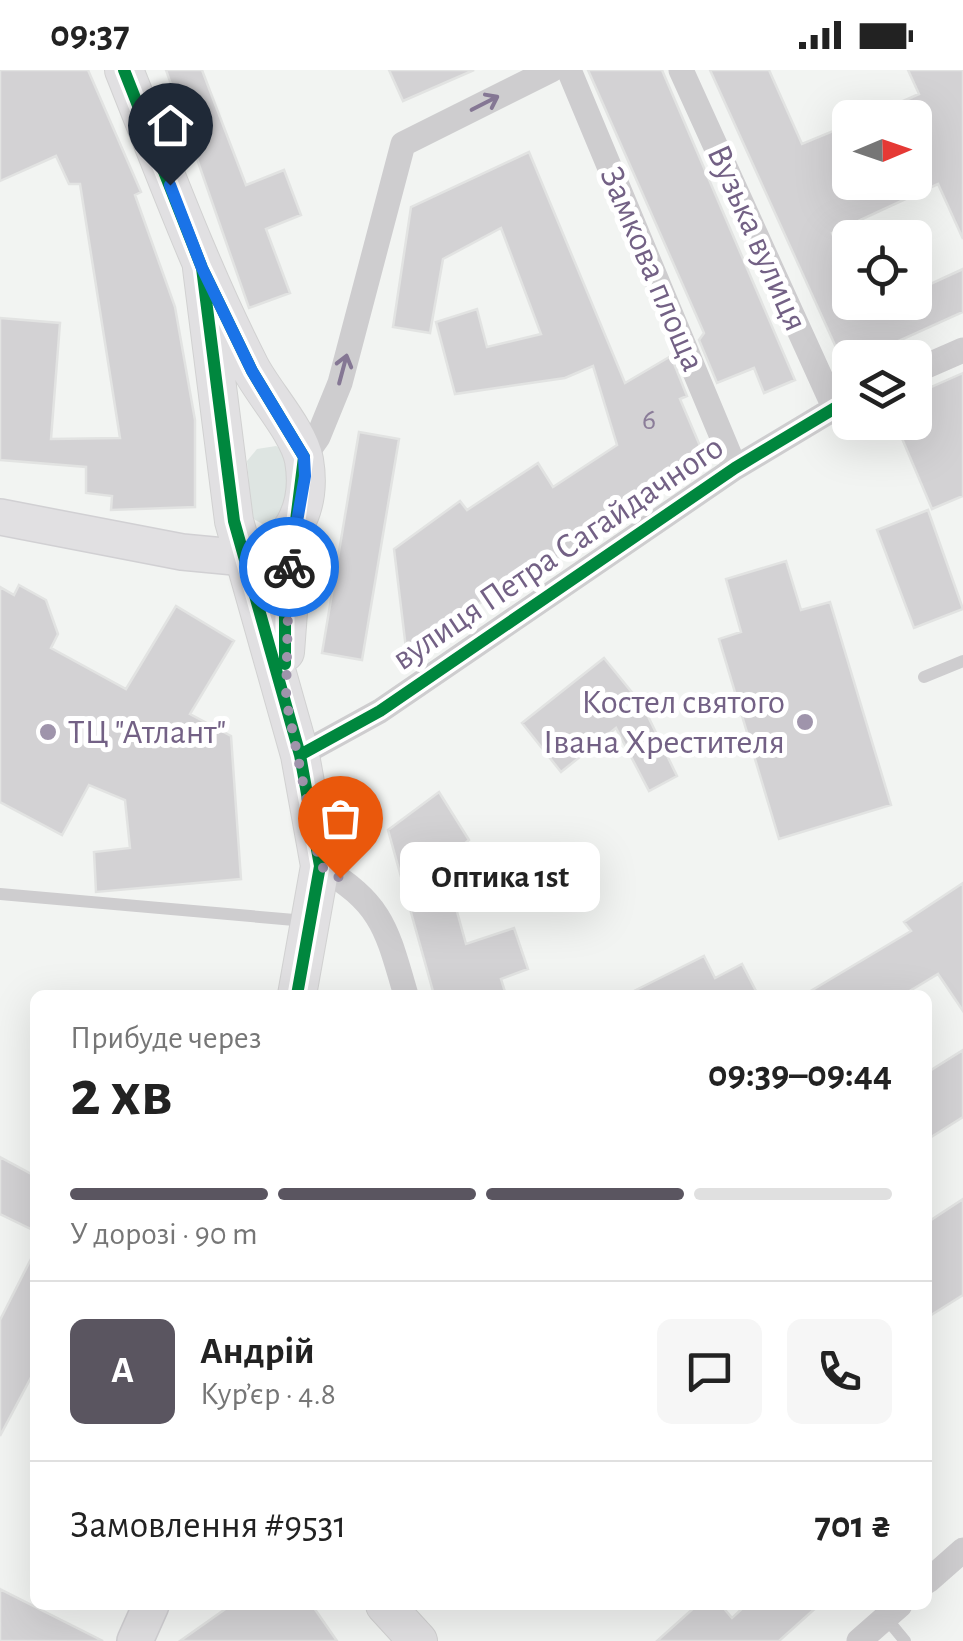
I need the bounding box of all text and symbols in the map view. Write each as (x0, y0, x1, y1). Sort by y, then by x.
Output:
text: 09:37 (50, 16, 130, 54)
pin (128, 83, 213, 186)
one-way arrow (470, 93, 500, 112)
icon: home (143, 98, 198, 153)
north arrow (832, 100, 932, 200)
map controls (832, 100, 932, 440)
street label: Вузька вулиця (700, 140, 814, 336)
street label: Замкова площа (593, 162, 711, 376)
button: locate (832, 220, 932, 320)
button: layers (832, 340, 932, 440)
one-way arrow (335, 354, 354, 385)
house number: 6 (642, 405, 656, 435)
street label: вулиця Петра Сагайдачного (386, 429, 730, 677)
courier (239, 517, 339, 617)
icon: bike (262, 540, 317, 595)
place label: Костел святого Івана Хрестителя (543, 685, 785, 760)
marker: Костел святого Івана Хрестителя (794, 711, 816, 733)
place label: ТЦ "Атлант" (68, 715, 226, 750)
marker: ТЦ "Атлант" (37, 721, 59, 743)
pin (298, 776, 383, 879)
icon: bag (313, 791, 368, 846)
callout: Оптика 1st (400, 843, 600, 913)
text: Оптика 1st (431, 861, 569, 893)
text: Прибуде через (70, 1022, 262, 1054)
text: 09:39–09:44 (708, 1056, 892, 1094)
text: 2 хв (70, 1062, 173, 1127)
text: У дорозі · 90 m (70, 1218, 258, 1250)
button: chat (657, 1319, 762, 1424)
button: phone (787, 1319, 892, 1424)
text: Андрій (200, 1333, 315, 1371)
text: А (111, 1352, 134, 1390)
text: Кур’єр · 4.8 (200, 1378, 336, 1410)
text: Замовлення #9531 (70, 1507, 347, 1545)
text: 701 ₴ (814, 1507, 892, 1545)

